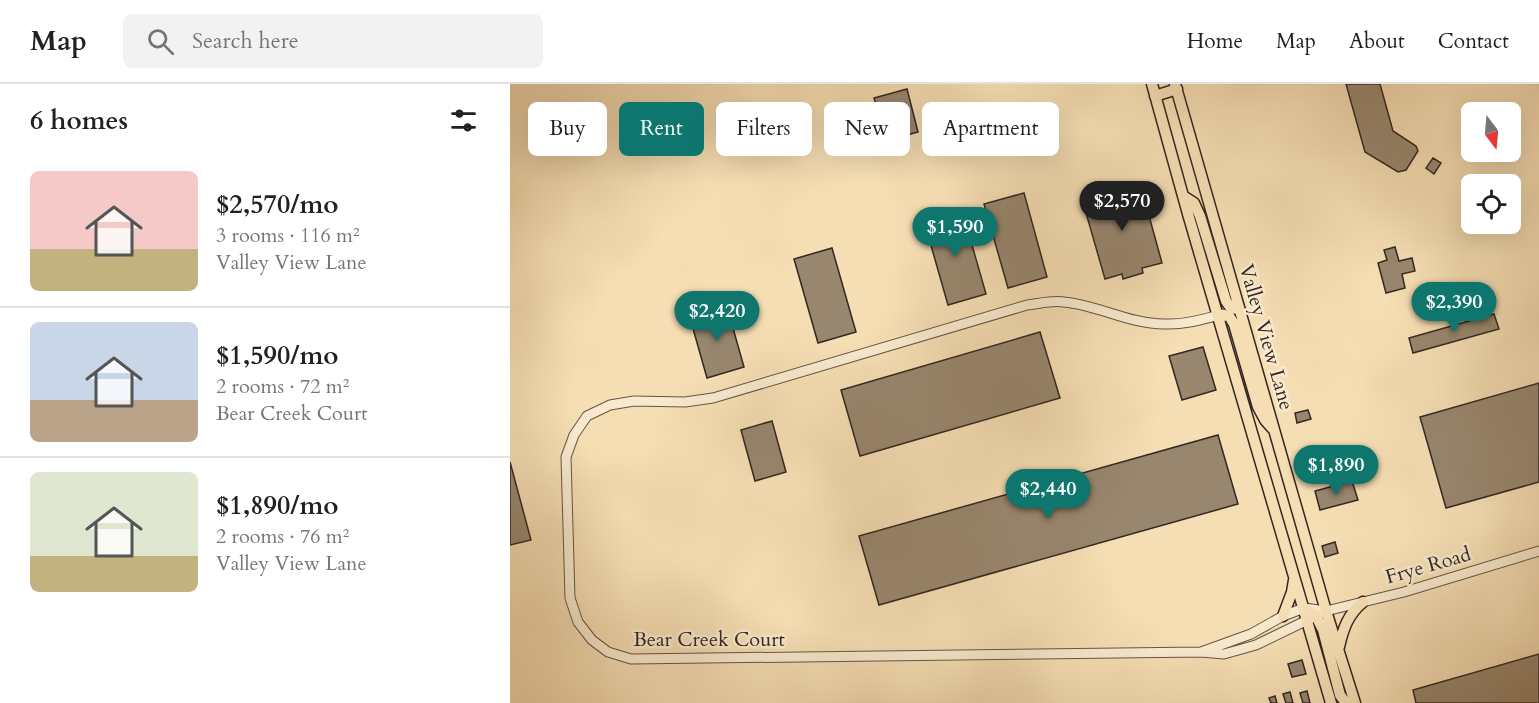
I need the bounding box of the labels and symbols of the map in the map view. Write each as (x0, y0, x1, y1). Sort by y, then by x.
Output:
north arrow (1461, 102, 1521, 162)
pin: $2,570 (1073, 181, 1171, 232)
pin: $1,590 (906, 207, 1004, 258)
street label: Valley View Lane (1233, 261, 1300, 413)
pin: $2,390 (1405, 282, 1503, 333)
pin: $2,420 (668, 291, 766, 342)
pin: $1,890 (1287, 445, 1385, 496)
pin: $2,440 (999, 469, 1097, 520)
street label: Frye Road (1382, 540, 1474, 591)
street label: Bear Creek Court (633, 626, 785, 653)

